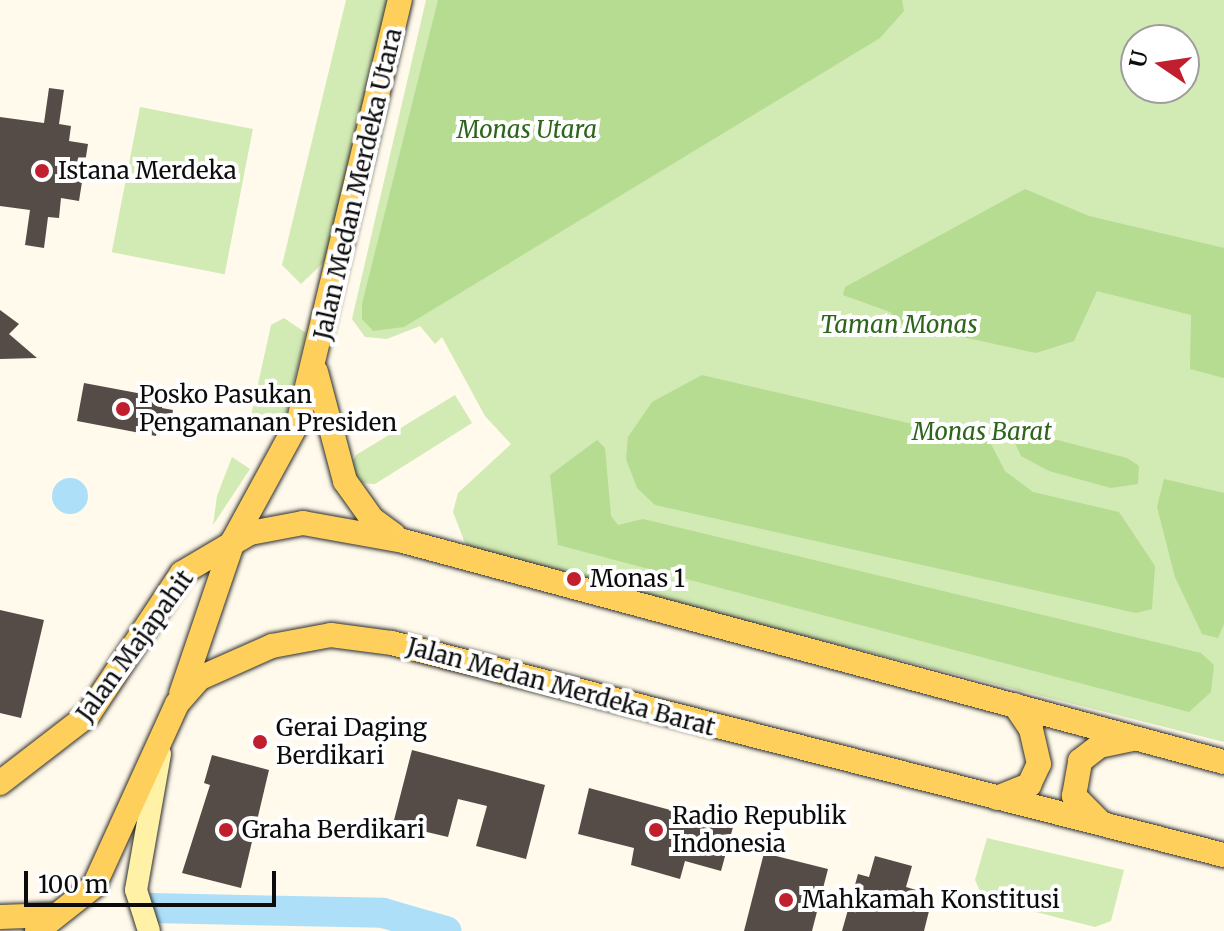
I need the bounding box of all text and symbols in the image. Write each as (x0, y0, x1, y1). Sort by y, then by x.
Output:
north arrow (1120, 24, 1200, 104)
street label: Jalan Medan Merdeka Utara (308, 25, 408, 343)
text: U (1123, 48, 1154, 70)
park label: Monas Utara (457, 116, 597, 144)
place label: Istana Merdeka (58, 157, 237, 185)
marker: Istana Merdeka (33, 162, 51, 180)
park label: Taman Monas (820, 311, 978, 339)
place label: Posko Pasukan Pengamanan Presiden (139, 381, 397, 437)
marker: Posko Pasukan Pengamanan Presiden (114, 400, 132, 418)
park label: Monas Barat (912, 418, 1052, 446)
street label: Jalan Majapahit (71, 565, 199, 727)
place label: Monas 1 (590, 565, 685, 593)
marker: Monas 1 (565, 570, 583, 588)
street label: Jalan Medan Merdeka Barat (404, 632, 718, 742)
place label: Gerai Daging Berdikari (276, 714, 427, 770)
marker: Gerai Daging Berdikari (251, 733, 269, 751)
place label: Radio Republik Indonesia (672, 802, 847, 858)
place label: Graha Berdikari (242, 816, 425, 844)
marker: Graha Berdikari (217, 821, 235, 839)
marker: Radio Republik Indonesia (647, 821, 665, 839)
scale bar (28, 855, 280, 905)
text: 100 m (38, 869, 108, 900)
place label: Mahkamah Konstitusi (802, 886, 1060, 914)
marker: Mahkamah Konstitusi (777, 891, 795, 909)

